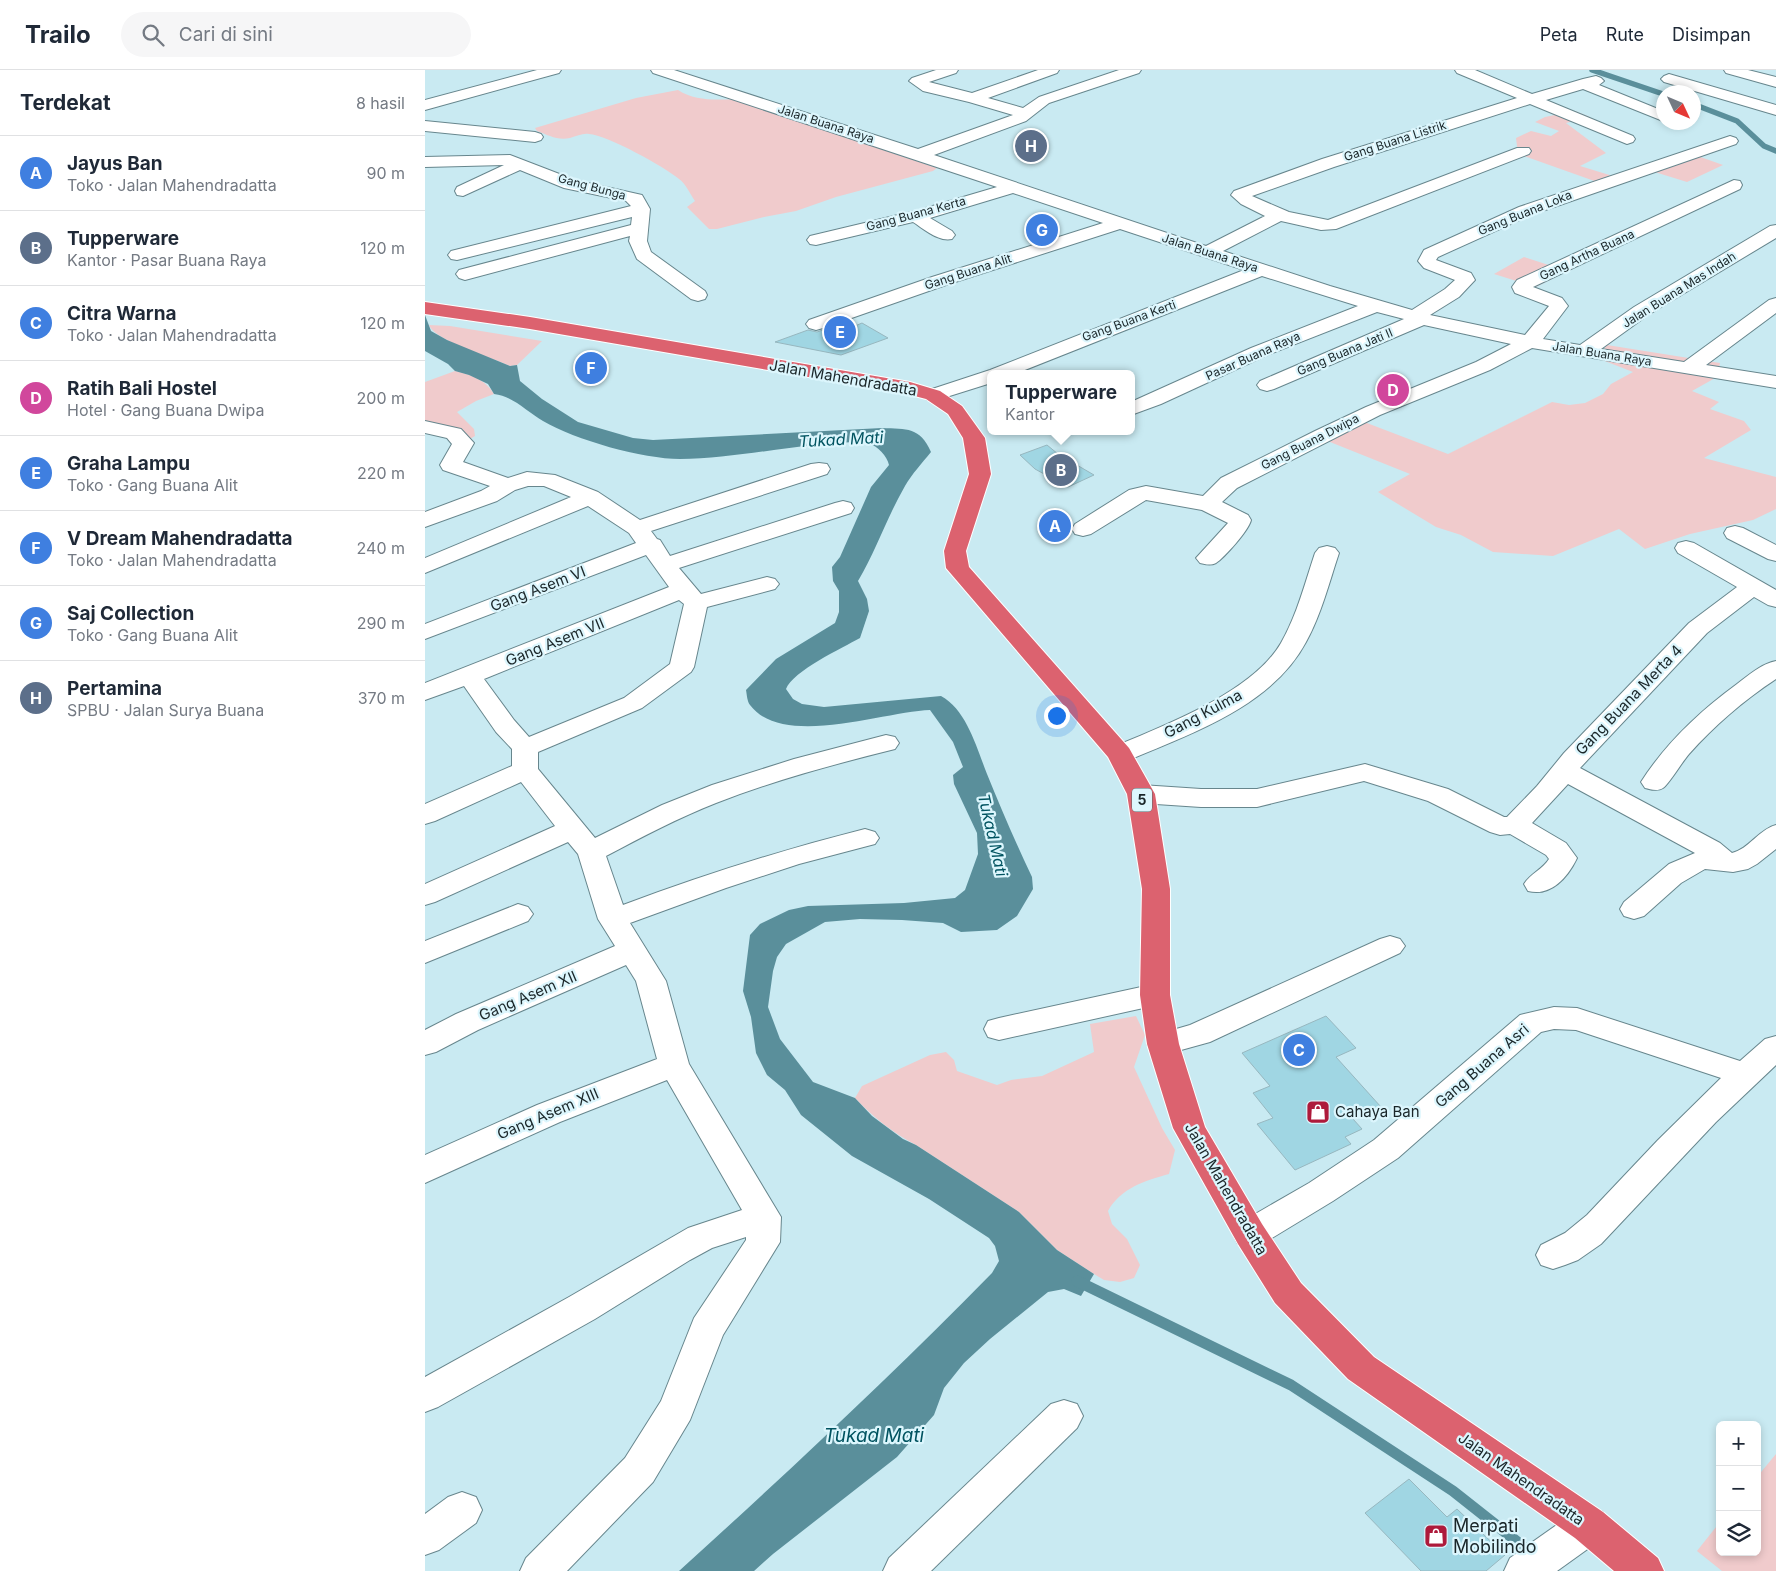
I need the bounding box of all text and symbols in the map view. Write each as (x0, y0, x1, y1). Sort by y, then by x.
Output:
search box (121, 12, 471, 57)
text: Trailo (25, 20, 91, 49)
icon: search (139, 21, 167, 49)
text: Cari di sini (179, 23, 273, 46)
text: Peta (1540, 24, 1578, 45)
text: Rute (1606, 24, 1644, 45)
text: Disimpan (1672, 24, 1751, 45)
north arrow (1656, 85, 1701, 130)
text: Terdekat (20, 90, 111, 115)
text: 8 hasil (356, 93, 405, 113)
street label: Jalan Buana Raya (776, 101, 876, 146)
street label: Gang Buana Listrik (1342, 117, 1448, 164)
pin: H (1015, 127, 1047, 165)
text: Jayus Ban (67, 152, 163, 175)
text: A (30, 163, 42, 183)
text: 90 m (366, 163, 405, 183)
street label: Gang Bunga (557, 170, 628, 203)
text: Toko · Jalan Mahendradatta (67, 175, 277, 195)
street label: Gang Buana Loka (1476, 187, 1574, 238)
street label: Gang Buana Kerta (864, 193, 967, 234)
pin: G (1026, 211, 1058, 249)
street label: Gang Artha Buana (1537, 226, 1637, 283)
text: Tupperware (67, 227, 179, 250)
street label: Jalan Buana Raya (1160, 230, 1260, 275)
text: B (31, 238, 41, 258)
text: 120 m (360, 238, 405, 258)
street label: Jalan Buana Mas Indah (1619, 248, 1738, 331)
text: Kantor · Pasar Buana Raya (67, 250, 266, 270)
street label: Gang Buana Alit (923, 250, 1013, 293)
street label: Gang Buana Kerti (1080, 297, 1178, 344)
text: Citra Warna (67, 302, 177, 325)
text: C (30, 313, 42, 333)
text: 120 m (360, 313, 405, 333)
pin: E (824, 313, 856, 351)
text: Toko · Jalan Mahendradatta (67, 325, 277, 345)
street label: Gang Buana Jati II (1295, 325, 1395, 378)
street label: Pasar Buana Raya (1203, 328, 1302, 383)
street label: Jalan Buana Raya (1551, 338, 1653, 369)
pin: F (575, 349, 607, 387)
street label: Jalan Mahendradatta (768, 355, 918, 400)
popup (987, 370, 1135, 435)
pin: D (1377, 371, 1409, 409)
text: Ratih Bali Hostel (67, 377, 217, 400)
text: Tupperware (1005, 381, 1117, 404)
text: D (30, 388, 42, 408)
text: 200 m (357, 388, 405, 408)
text: Hotel · Gang Buana Dwipa (67, 400, 264, 420)
text: Kantor (1005, 404, 1055, 424)
street label: Gang Buana Dwipa (1258, 410, 1361, 473)
water label: Tukad Mati (798, 427, 885, 451)
pin: B (1045, 451, 1077, 489)
text: Graha Lampu (67, 452, 190, 475)
text: E (31, 463, 41, 483)
text: 220 m (357, 463, 405, 483)
text: Toko · Gang Buana Alit (67, 475, 238, 495)
pin: A (1039, 507, 1071, 545)
text: V Dream Mahendradatta (67, 527, 293, 550)
text: F (31, 538, 41, 558)
text: 240 m (357, 538, 405, 558)
text: Toko · Jalan Mahendradatta (67, 550, 277, 570)
street label: Gang Asem VI (487, 562, 588, 615)
text: Saj Collection (67, 602, 194, 625)
text: G (30, 613, 42, 633)
text: 290 m (357, 613, 405, 633)
street label: Gang Asem VII (503, 613, 607, 670)
text: Toko · Gang Buana Alit (67, 625, 238, 645)
street label: Gang Buana Merta 4 (1571, 641, 1686, 759)
text: Pertamina (67, 677, 162, 700)
street label: Gang Kulma (1161, 685, 1245, 742)
text: H (30, 688, 42, 708)
text: 370 m (358, 688, 405, 708)
text: SPBU · Jalan Surya Buana (67, 700, 264, 720)
your location (1044, 703, 1070, 729)
road number: 5 (1132, 788, 1152, 812)
water label: Tukad Mati (974, 792, 1013, 880)
street label: Gang Asem XII (476, 966, 580, 1025)
street label: Gang Buana Asri (1431, 1020, 1533, 1112)
pin: C (1283, 1031, 1315, 1069)
street label: Gang Asem XIII (494, 1084, 601, 1144)
shop icon: Cahaya Ban (1305, 1099, 1331, 1125)
place label: Cahaya Ban (1335, 1102, 1420, 1121)
street label: Jalan Mahendradatta (1181, 1119, 1272, 1258)
map controls (1716, 1421, 1761, 1556)
button: + (1716, 1421, 1761, 1466)
water label: Tukad Mati (824, 1424, 925, 1447)
street label: Jalan Mahendradatta (1455, 1428, 1588, 1529)
button: − (1716, 1466, 1761, 1511)
button: layers (1716, 1511, 1761, 1556)
place label: Merpati Mobilindo (1453, 1515, 1537, 1557)
shop icon: Merpati Mobilindo (1423, 1523, 1449, 1549)

